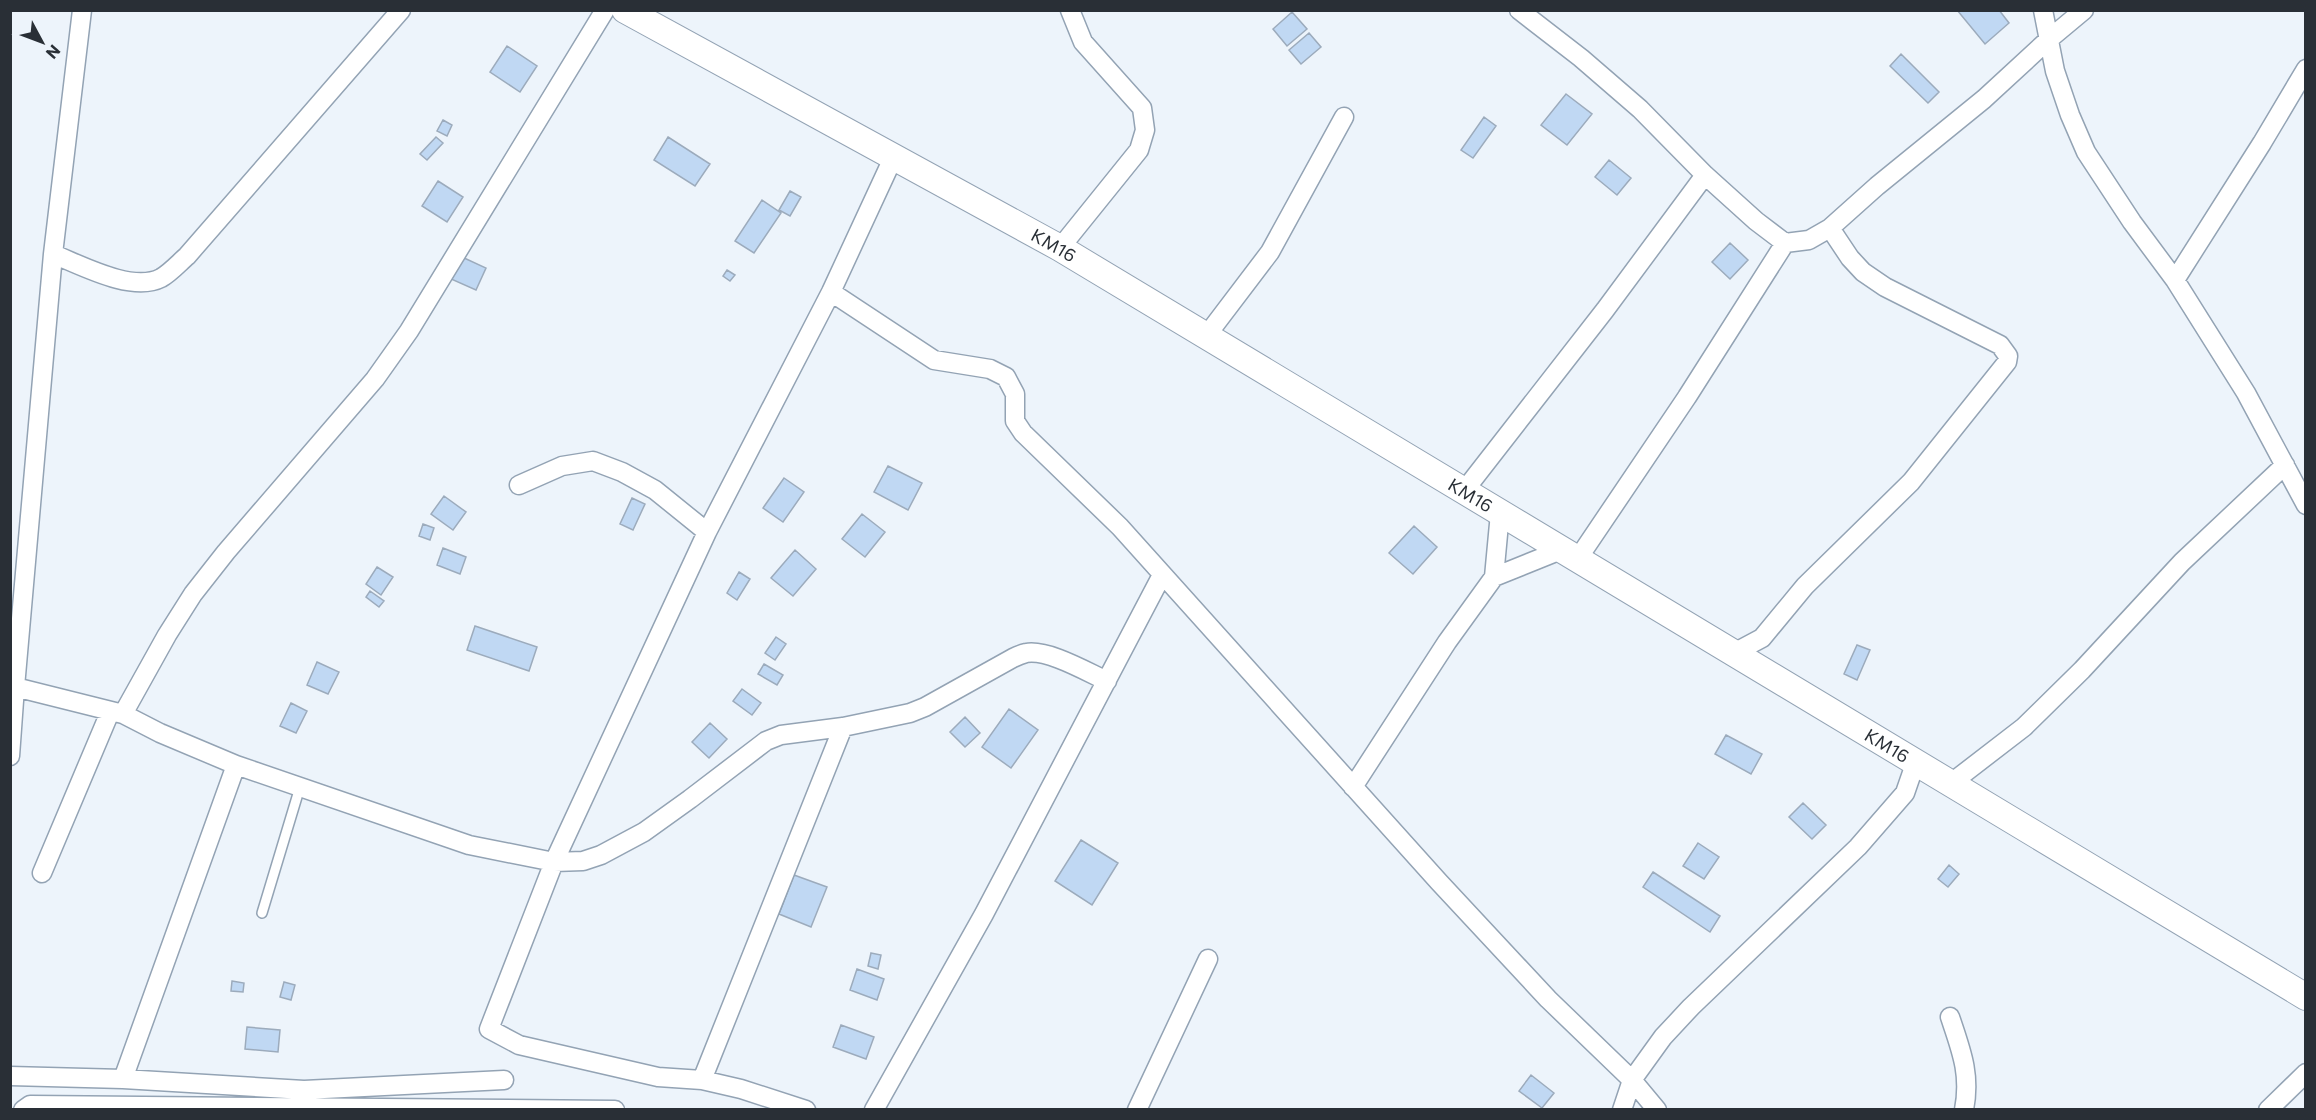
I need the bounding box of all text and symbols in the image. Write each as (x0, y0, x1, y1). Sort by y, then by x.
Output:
north arrow (12, 12, 72, 72)
text: N (43, 41, 65, 63)
street label: KM16 (1028, 224, 1080, 266)
street label: KM16 (1444, 473, 1497, 517)
street label: KM16 (1861, 723, 1913, 767)

